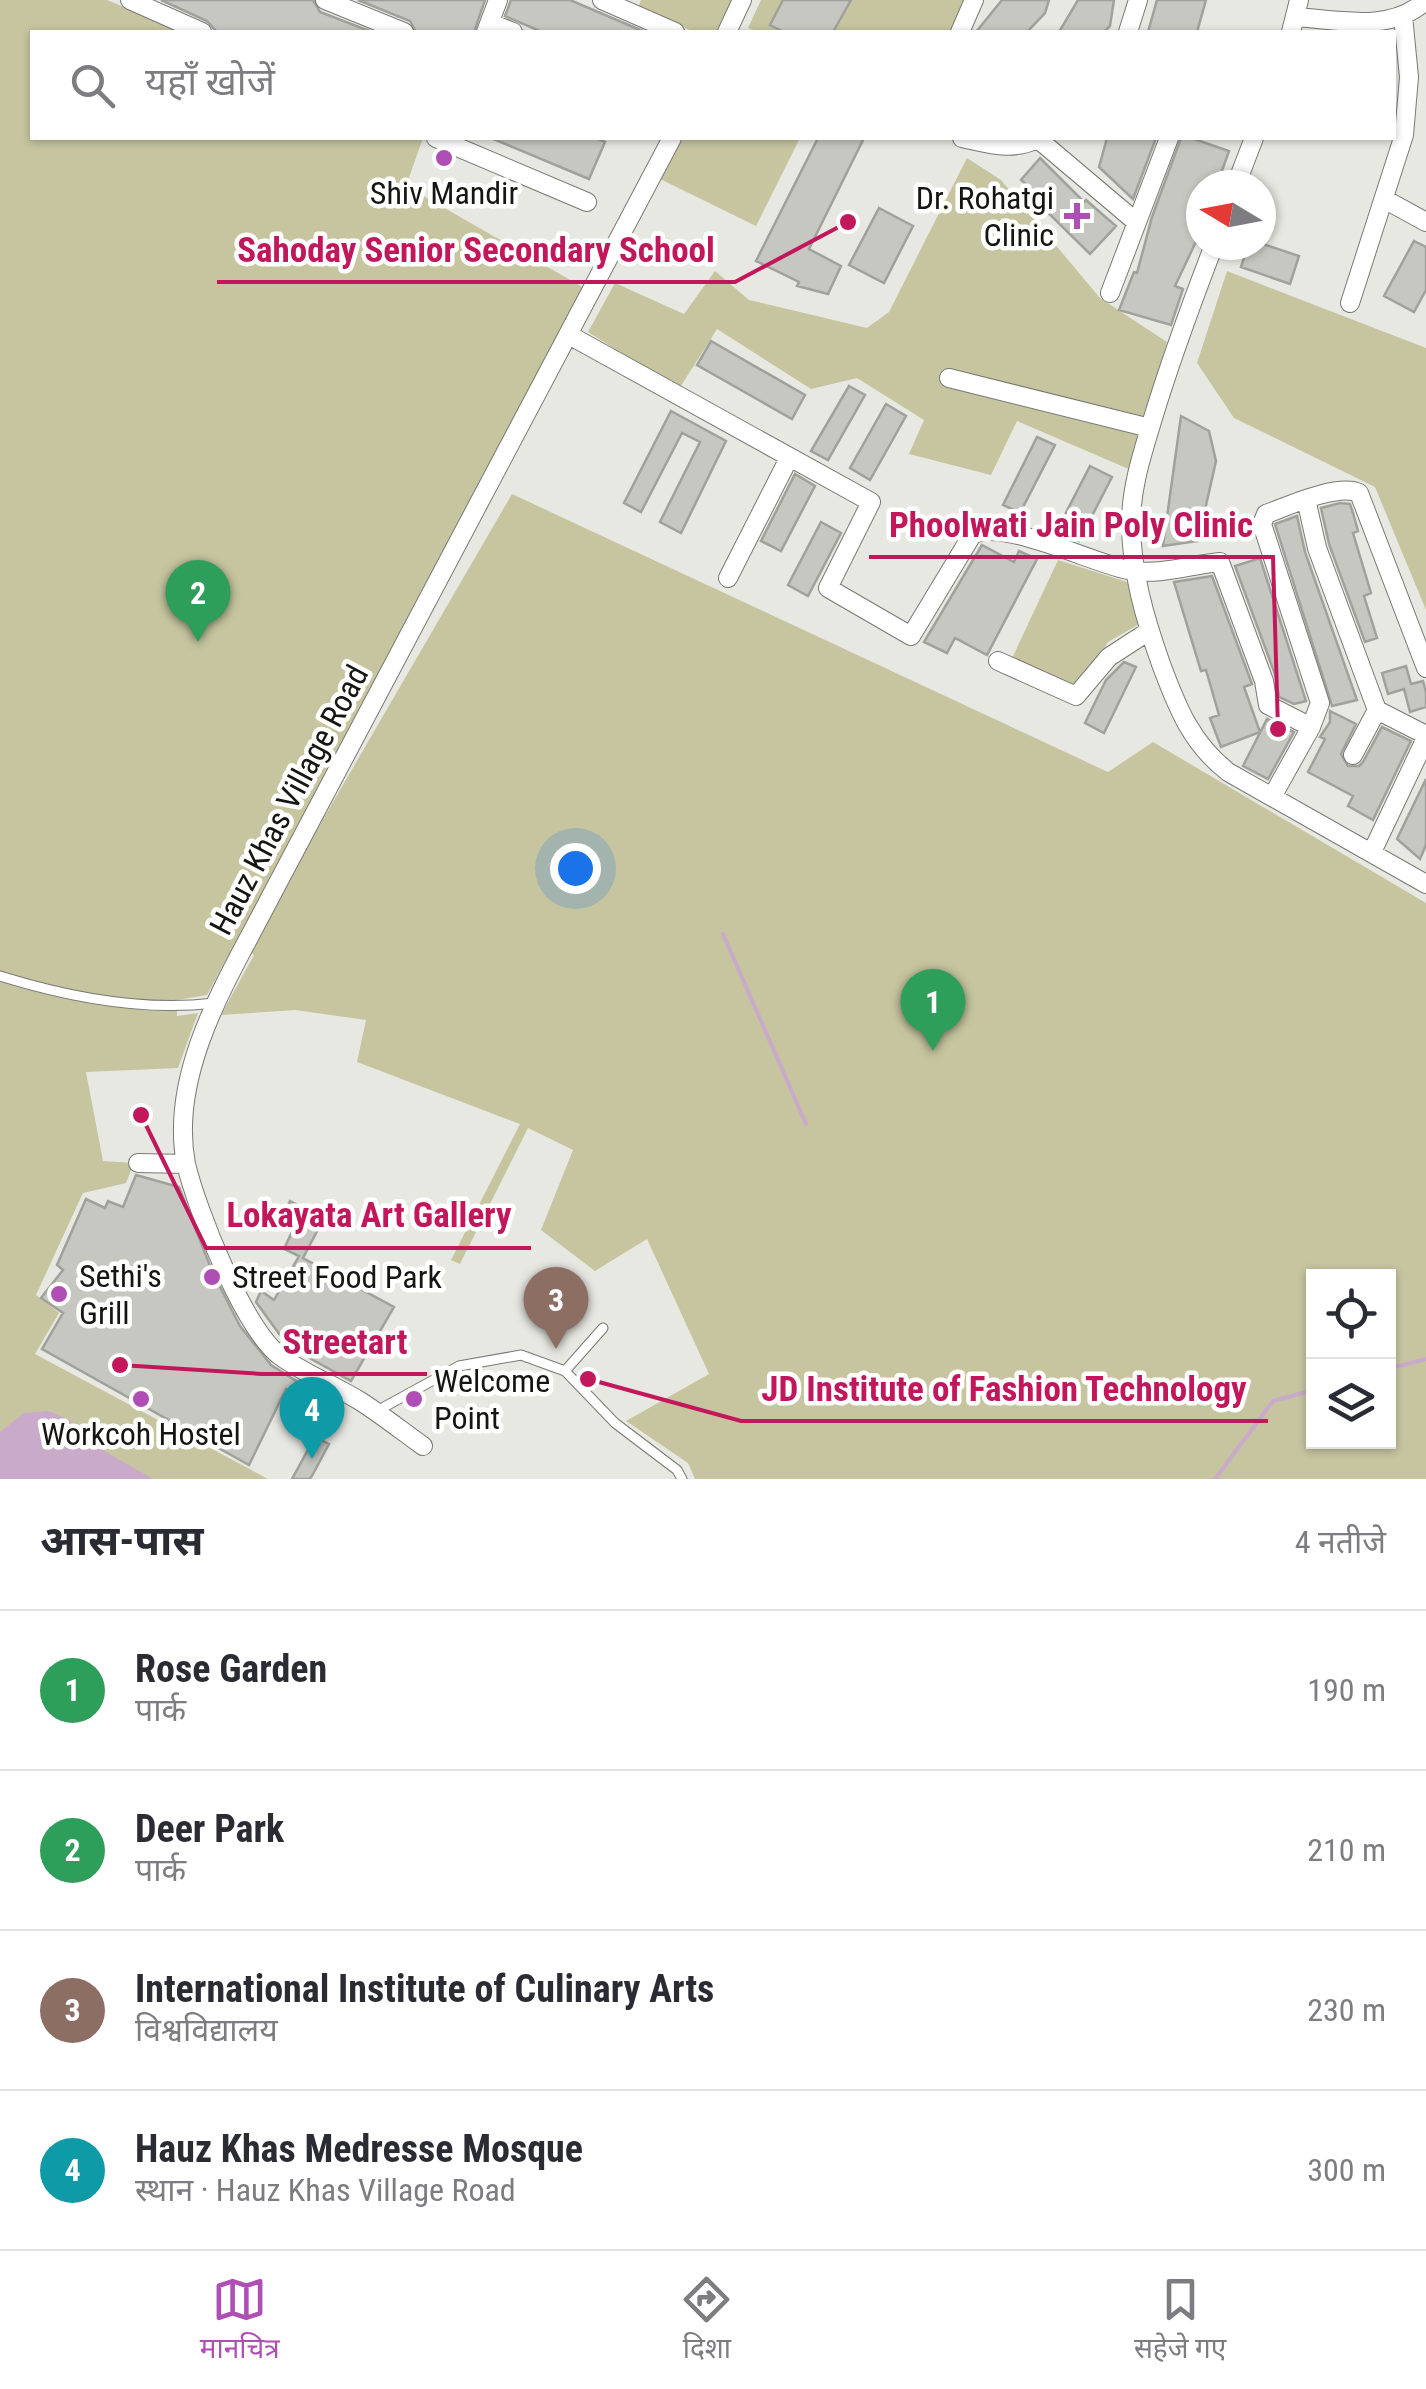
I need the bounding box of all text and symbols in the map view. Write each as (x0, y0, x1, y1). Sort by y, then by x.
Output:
search box (30, 30, 1396, 140)
icon: search (65, 58, 120, 113)
text: यहाँ खोजें (145, 60, 275, 104)
marker: Shiv Mandir (433, 147, 455, 169)
north arrow (1186, 170, 1276, 260)
place label: Shiv Mandir (370, 174, 518, 212)
place label: Dr. Rohatgi Clinic (916, 179, 1054, 254)
marker: Dr. Rohatgi Clinic (1064, 203, 1090, 229)
callout: Sahoday Senior Secondary School (217, 217, 735, 282)
text: Sahoday Senior Secondary School (237, 230, 715, 271)
callout: Phoolwati Jain Poly Clinic (869, 492, 1273, 557)
text: Phoolwati Jain Poly Clinic (889, 505, 1253, 546)
pin: 2 (166, 560, 230, 642)
street label: Hauz Khas Village Road (202, 659, 376, 941)
your location (550, 843, 601, 894)
pin: 1 (900, 968, 966, 1051)
callout: Lokayata Art Gallery (206, 1183, 531, 1248)
text: Lokayata Art Gallery (226, 1195, 512, 1236)
place label: Sethi's Grill (79, 1257, 162, 1332)
place label: Street Food Park (232, 1258, 442, 1296)
marker: Street Food Park (201, 1266, 223, 1288)
pin: 3 (524, 1266, 588, 1349)
map controls (1306, 1269, 1396, 1449)
button: locate (1306, 1269, 1396, 1359)
marker: Sethi's Grill (48, 1283, 70, 1305)
callout: Streetart (262, 1309, 427, 1374)
text: Streetart (283, 1322, 407, 1363)
callout: JD Institute of Fashion Technology (741, 1356, 1268, 1421)
button: layers (1306, 1359, 1396, 1449)
place label: Welcome Point (434, 1362, 550, 1437)
text: JD Institute of Fashion Technology (761, 1369, 1247, 1410)
pin: 4 (280, 1376, 344, 1459)
marker: Workcoh Hostel (130, 1388, 152, 1410)
marker: Welcome Point (403, 1388, 425, 1410)
place label: Workcoh Hostel (41, 1415, 241, 1453)
text: आस-पास (40, 1516, 203, 1565)
text: 4 नतीजे (1295, 1523, 1386, 1561)
text: Rose Garden (135, 1647, 327, 1691)
text: 1 (64, 1671, 81, 1709)
text: 190 m (1307, 1671, 1386, 1709)
text: पार्क (135, 1691, 186, 1729)
text: Deer Park (135, 1807, 284, 1851)
text: 2 (64, 1831, 81, 1869)
text: 210 m (1307, 1831, 1386, 1869)
text: पार्क (135, 1851, 186, 1889)
text: International Institute of Culinary Arts (135, 1967, 714, 2011)
text: 3 (64, 1991, 81, 2029)
text: 230 m (1307, 1991, 1386, 2029)
text: विश्वविद्यालय (135, 2011, 278, 2049)
text: Hauz Khas Medresse Mosque (135, 2127, 583, 2171)
text: 4 (64, 2151, 81, 2189)
text: 300 m (1307, 2151, 1386, 2189)
text: स्थान · Hauz Khas Village Road (135, 2171, 516, 2209)
tab: मानचित्र (200, 2272, 280, 2369)
tab: दिशा (679, 2272, 734, 2369)
tab: सहेजे गए (1134, 2272, 1226, 2369)

